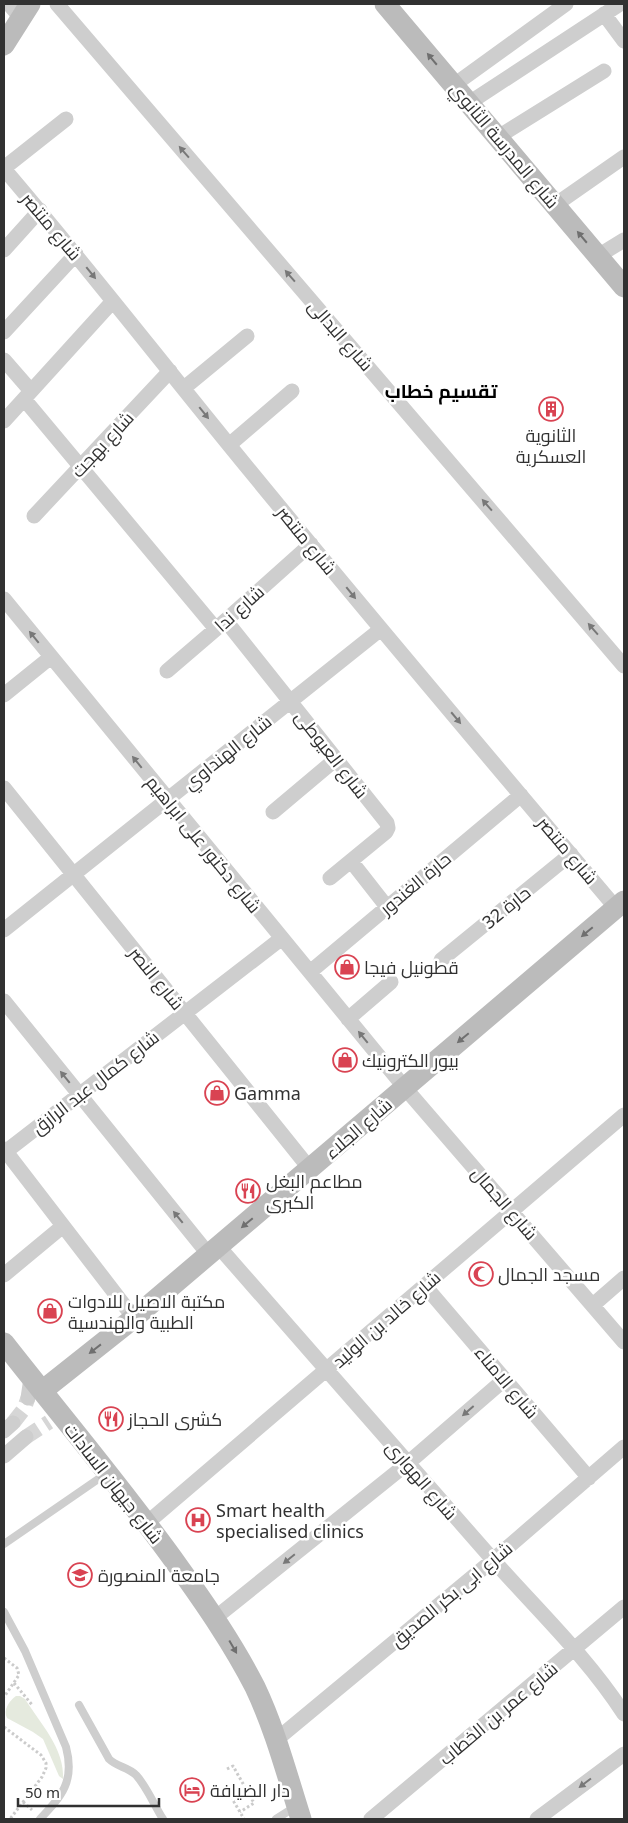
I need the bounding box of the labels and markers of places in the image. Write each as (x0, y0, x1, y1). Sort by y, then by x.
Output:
building icon: الثانوية العسكرية (538, 396, 564, 422)
place label: الثانوية العسكرية (516, 423, 586, 468)
shop icon: قطونيل فيجا (334, 954, 360, 980)
place label: قطونيل فيجا (364, 955, 459, 979)
shop icon: بيور الكترونيك (332, 1047, 358, 1073)
place label: بيور الكترونيك (362, 1048, 459, 1072)
shop icon: Gamma (204, 1080, 230, 1106)
place label: Gamma (234, 1081, 301, 1105)
place label: مطاعم البغل الكبرى (266, 1169, 363, 1214)
restaurant icon: مطاعم البغل الكبرى (235, 1178, 261, 1204)
mosque icon: مسجد الجمال (468, 1261, 494, 1287)
place label: مسجد الجمال (498, 1262, 600, 1286)
place label: مكتبة الاصيل للادوات الطبية والهندسية (68, 1289, 225, 1334)
shop icon: مكتبة الاصيل للادوات الطبية والهندسية (37, 1298, 63, 1324)
restaurant icon: كشرى الحجاز (98, 1406, 124, 1432)
place label: كشرى الحجاز (127, 1407, 222, 1431)
place label: Smart health specialised clinics (216, 1498, 364, 1543)
hospital icon: Smart health specialised clinics (185, 1507, 211, 1533)
school or university icon: جامعة المنصورة (67, 1562, 93, 1588)
place label: جامعة المنصورة (98, 1563, 220, 1587)
hotel icon: دار الضيافة (179, 1777, 205, 1803)
place label: دار الضيافة (210, 1778, 290, 1802)

